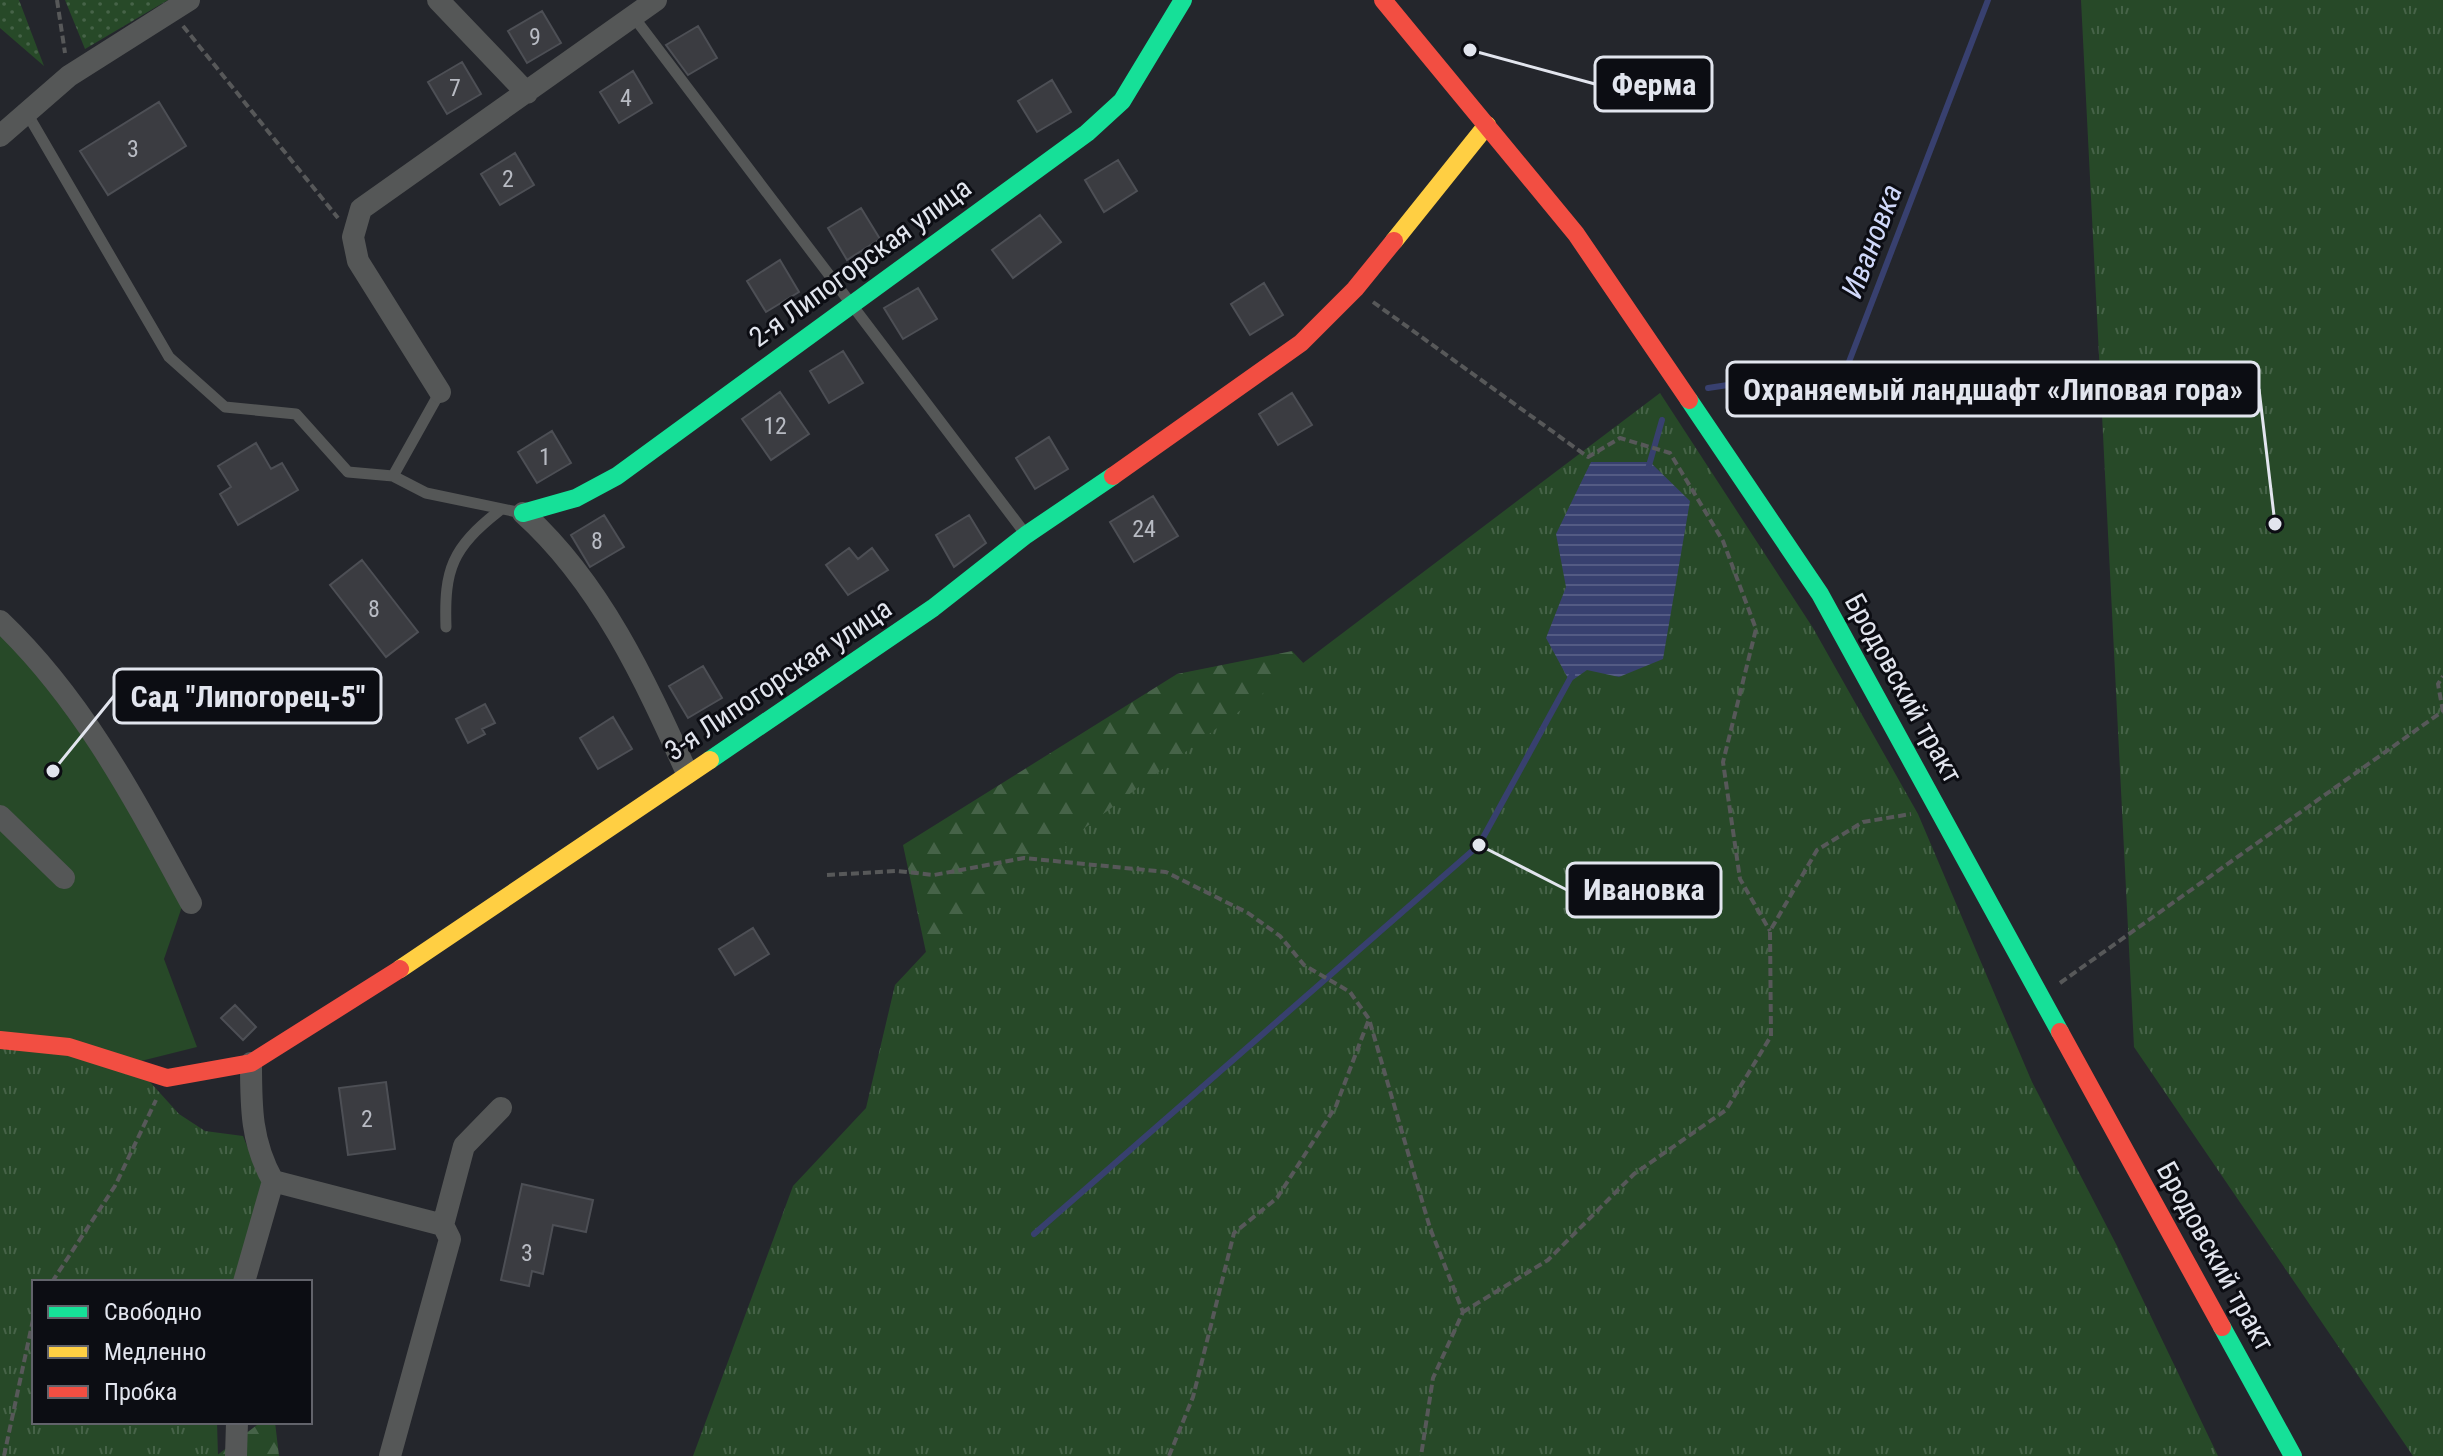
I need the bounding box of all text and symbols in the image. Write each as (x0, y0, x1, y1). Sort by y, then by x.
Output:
house number: 9 (529, 23, 541, 51)
callout: Ферма (1595, 57, 1712, 111)
text: Ферма (1612, 67, 1696, 102)
house number: 7 (449, 74, 461, 102)
house number: 4 (620, 84, 632, 112)
house number: 3 (127, 135, 139, 163)
house number: 2 (502, 165, 514, 193)
street label: 2-я Липогорская улица (743, 171, 978, 354)
water label: Ивановка (1834, 179, 1909, 302)
callout: Охраняемый ландшафт «Липовая гора» (1727, 362, 2259, 416)
text: Охраняемый ландшафт «Липовая гора» (1743, 372, 2243, 407)
house number: 12 (763, 412, 787, 440)
house number: 1 (539, 443, 551, 471)
house number: 24 (1132, 515, 1156, 543)
house number: 8 (591, 527, 603, 555)
street label: Бродовский тракт (1838, 588, 1969, 789)
street label: 3-я Липогорская улица (659, 591, 898, 767)
house number: 8 (368, 595, 380, 623)
callout: Сад "Липогорец-5" (114, 669, 381, 723)
text: Сад "Липогорец-5" (131, 679, 365, 714)
callout: Ивановка (1567, 863, 1721, 917)
text: Ивановка (1583, 872, 1705, 907)
house number: 2 (361, 1105, 373, 1133)
street label: Бродовский тракт (2150, 1156, 2281, 1357)
house number: 3 (521, 1239, 533, 1267)
legend (32, 1280, 312, 1424)
text: Свободно (104, 1298, 202, 1326)
text: Медленно (104, 1338, 206, 1366)
text: Пробка (104, 1378, 177, 1406)

